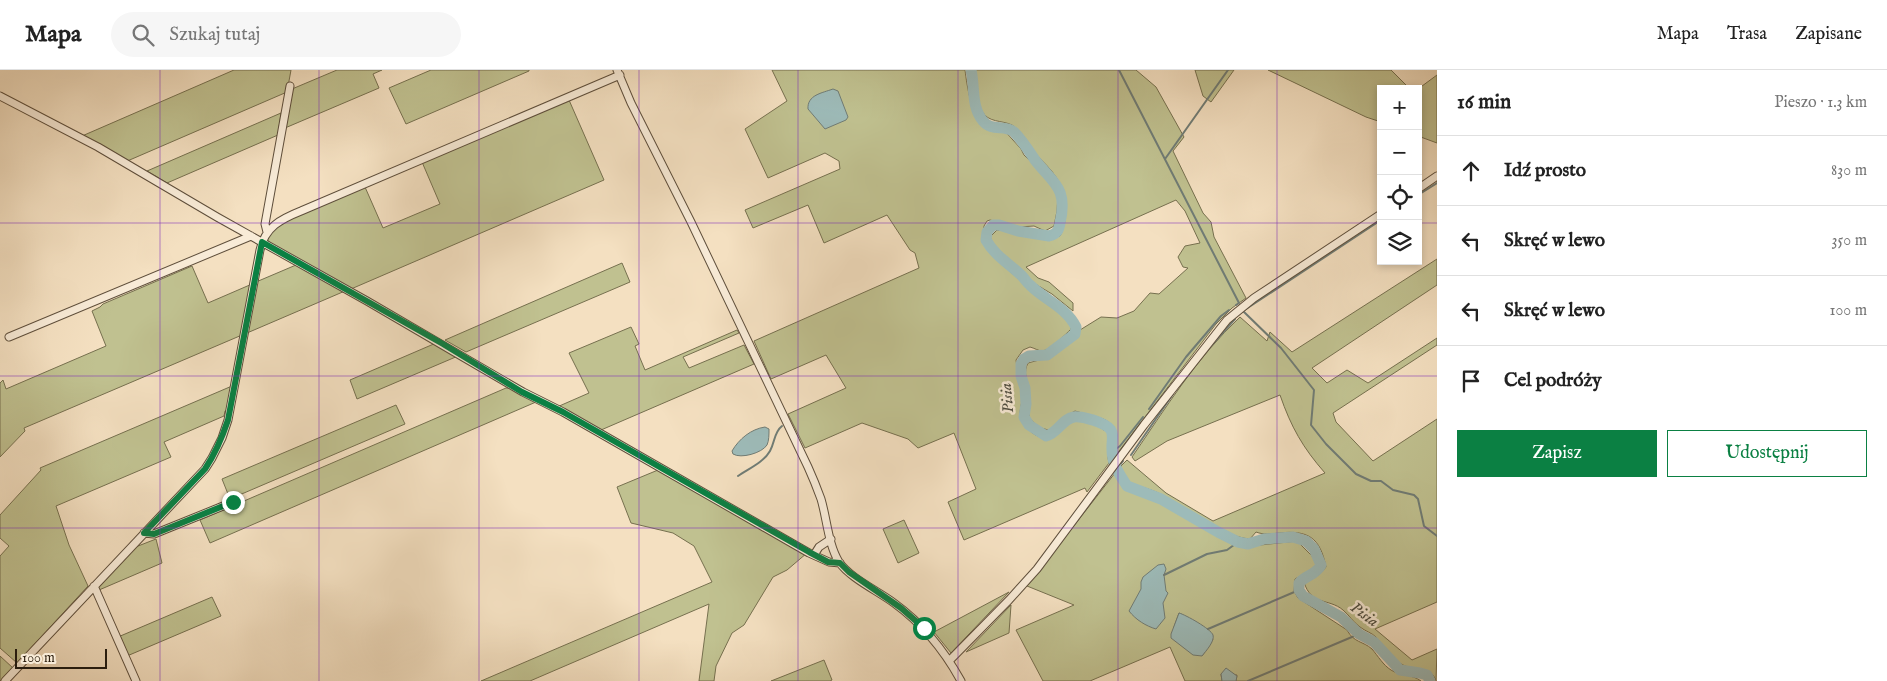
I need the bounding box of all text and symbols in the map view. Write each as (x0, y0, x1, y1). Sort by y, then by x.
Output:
search box (111, 12, 461, 57)
text: Mapa (25, 19, 81, 50)
icon: search (129, 21, 157, 49)
text: Szukaj tutaj (169, 23, 260, 47)
text: Mapa (1657, 23, 1699, 46)
text: Trasa (1727, 23, 1767, 46)
text: Zapisane (1795, 23, 1862, 46)
map controls (1377, 85, 1422, 265)
button: + (1377, 85, 1422, 130)
text: 16 min (1457, 89, 1511, 116)
text: Pieszo · 1.3 km (1774, 93, 1867, 113)
button: − (1377, 130, 1422, 175)
icon: ahead (1457, 157, 1485, 185)
text: Idź prosto (1504, 159, 1586, 183)
text: 830 m (1831, 161, 1867, 181)
button: locate (1377, 175, 1422, 220)
button: layers (1377, 220, 1422, 265)
icon: left (1457, 227, 1485, 255)
text: Skręć w lewo (1504, 229, 1605, 253)
text: 350 m (1832, 231, 1867, 251)
icon: left (1457, 297, 1485, 325)
text: Skręć w lewo (1504, 299, 1605, 323)
text: 100 m (1830, 301, 1867, 321)
icon: arrive (1457, 367, 1485, 395)
text: Cel podróży (1504, 369, 1602, 393)
water label: Pisia (997, 382, 1019, 414)
button: Zapisz (1457, 430, 1657, 477)
button: Udostępnij (1667, 430, 1867, 477)
route end (222, 491, 245, 514)
water label: Pisia (1346, 598, 1382, 632)
route start (913, 617, 936, 640)
scale bar (15, 646, 108, 669)
text: 100 m (22, 649, 55, 667)

